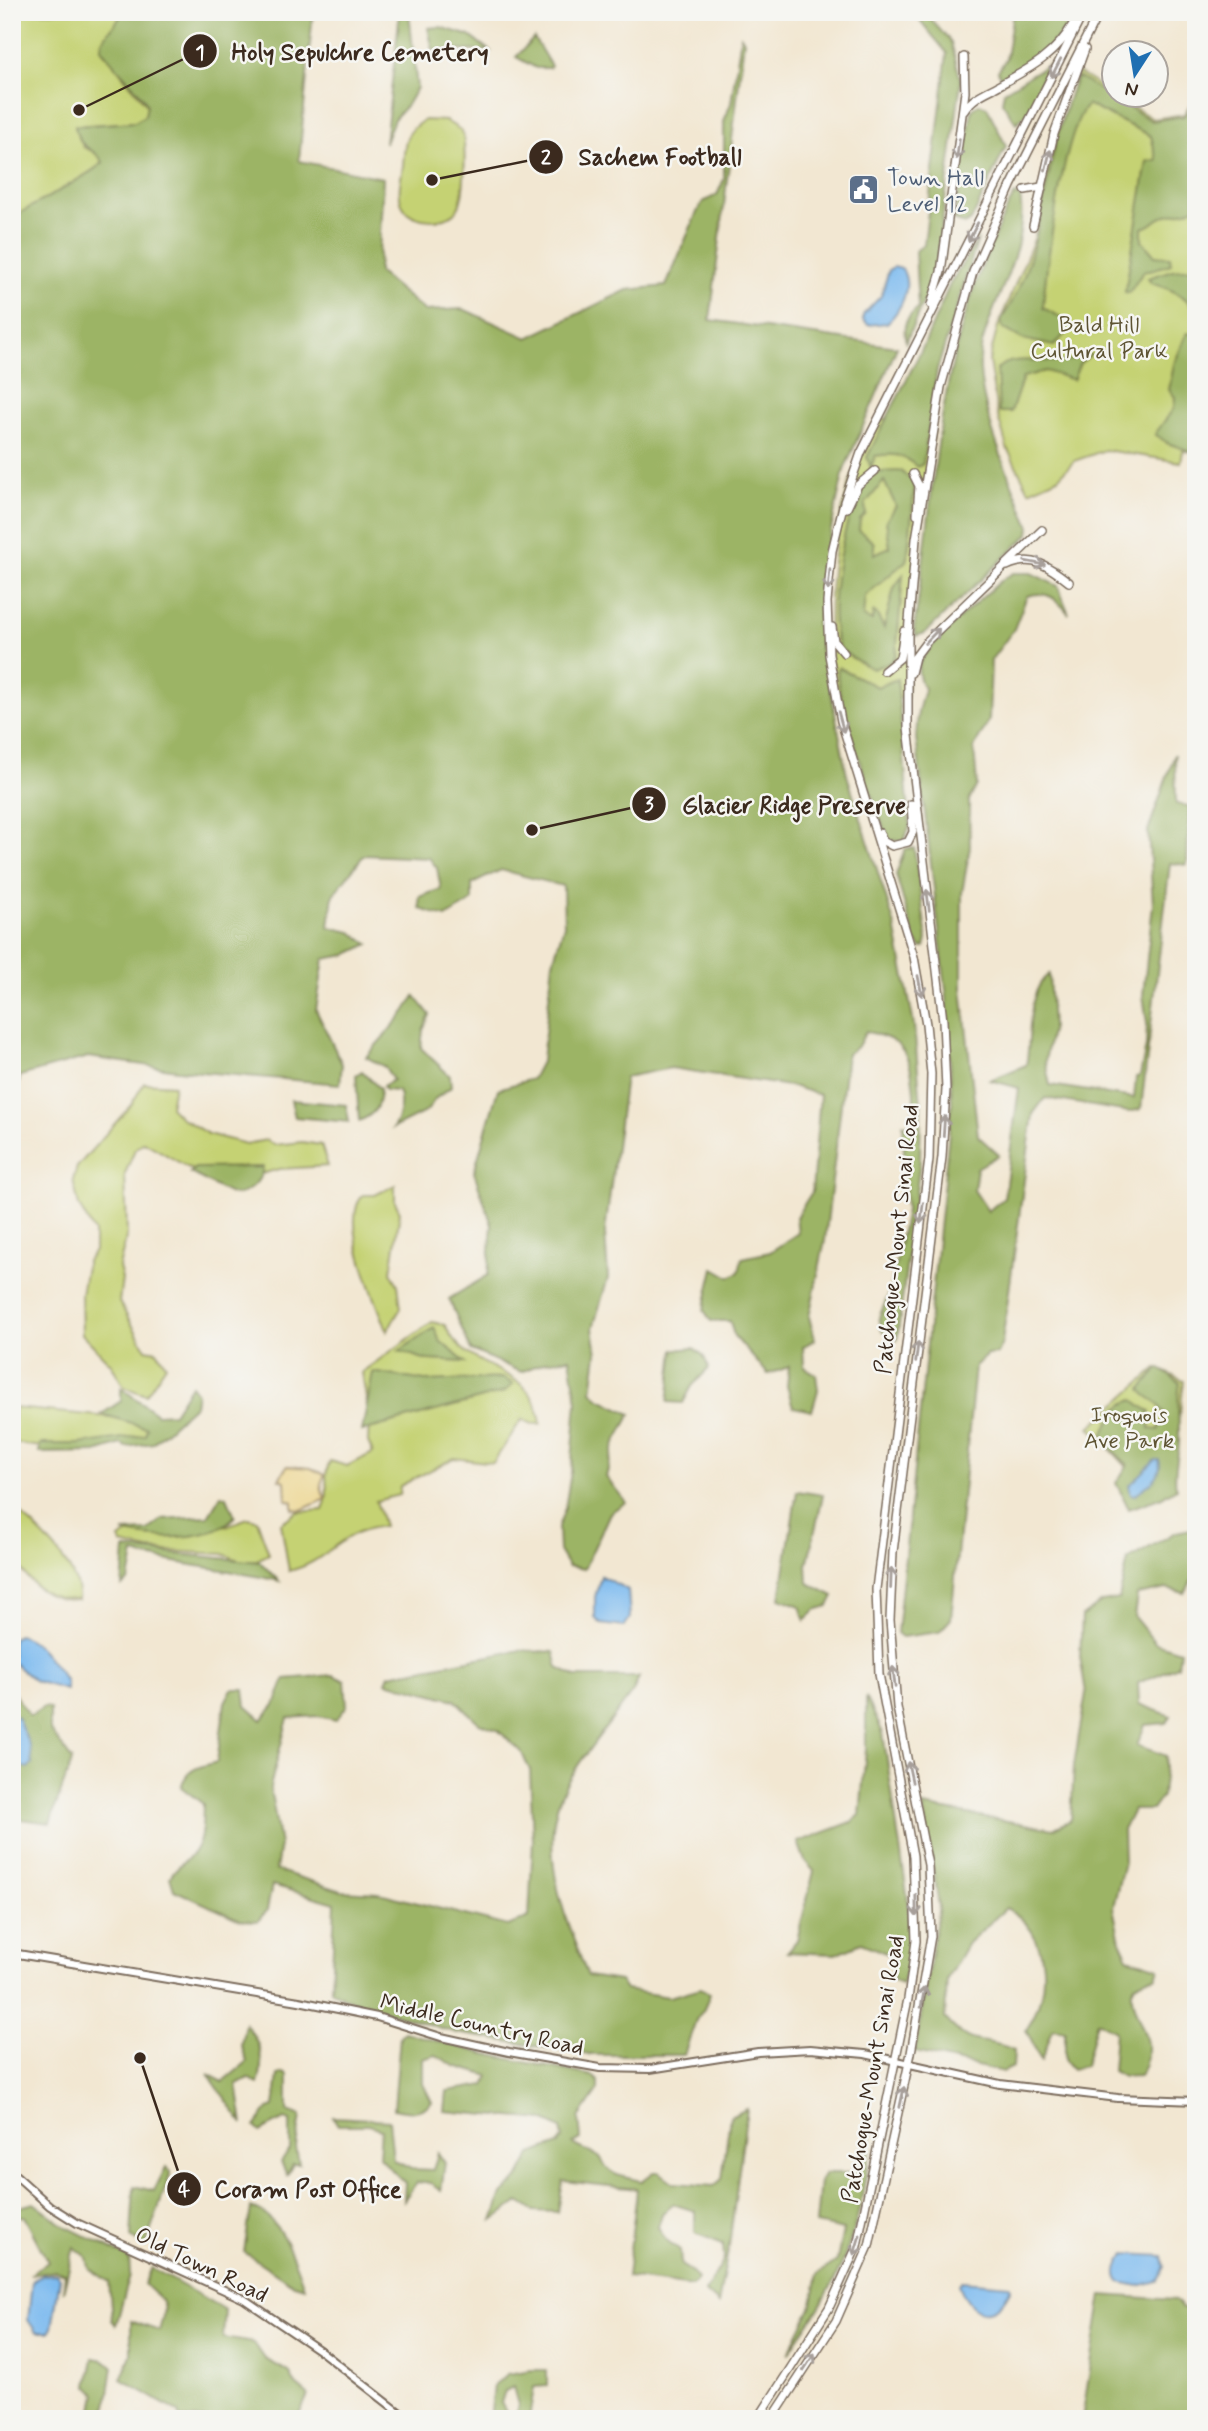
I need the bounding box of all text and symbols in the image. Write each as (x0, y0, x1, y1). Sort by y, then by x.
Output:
callout: Holy Sepulchre Cemetery (183, 29, 502, 74)
text: Holy Sepulchre Cemetery (231, 38, 489, 69)
north arrow (1100, 38, 1170, 108)
text: 1 (195, 39, 205, 67)
one-way arrow (1049, 57, 1063, 78)
text: N (1123, 76, 1141, 103)
callout: Sachem Football (528, 134, 756, 179)
one-way arrow (951, 137, 964, 160)
text: Sachem Football (579, 143, 742, 174)
text: 2 (541, 144, 552, 172)
one-way arrow (1041, 149, 1055, 172)
place label: Town Hall Level 12 (887, 164, 984, 220)
public building icon: Town Hall Level 12 (847, 173, 881, 207)
one-way arrow (966, 221, 980, 242)
park label: Bald Hill Cultural Park (1030, 311, 1168, 367)
one-way arrow (1023, 557, 1045, 570)
one-way arrow (822, 568, 835, 591)
one-way arrow (923, 628, 940, 645)
one-way arrow (835, 710, 848, 732)
callout: Glacier Ridge Preserve (632, 782, 921, 827)
text: 3 (644, 791, 654, 819)
text: Glacier Ridge Preserve (682, 791, 906, 823)
one-way arrow (921, 889, 934, 912)
one-way arrow (914, 974, 928, 997)
street label: Patchogue-Mount Sinai Road (869, 1103, 927, 1376)
one-way arrow (938, 1116, 951, 1138)
one-way arrow (915, 1201, 928, 1224)
one-way arrow (911, 1341, 924, 1364)
park label: Iroquois Ave Park (1084, 1401, 1174, 1457)
one-way arrow (884, 1567, 897, 1590)
one-way arrow (887, 1666, 900, 1689)
one-way arrow (903, 1761, 917, 1784)
one-way arrow (910, 1895, 923, 1918)
street label: Patchogue-Mount Sinai Road (836, 1933, 912, 2206)
one-way arrow (916, 1986, 930, 2009)
street label: Middle Country Road (377, 1988, 586, 2064)
one-way arrow (896, 2086, 910, 2109)
callout: Coram Post Office (166, 2167, 415, 2212)
text: Coram Post Office (214, 2175, 402, 2206)
text: 4 (178, 2176, 191, 2204)
street label: Old Town Road (130, 2221, 273, 2311)
one-way arrow (849, 2234, 862, 2256)
one-way arrow (803, 2352, 817, 2372)

